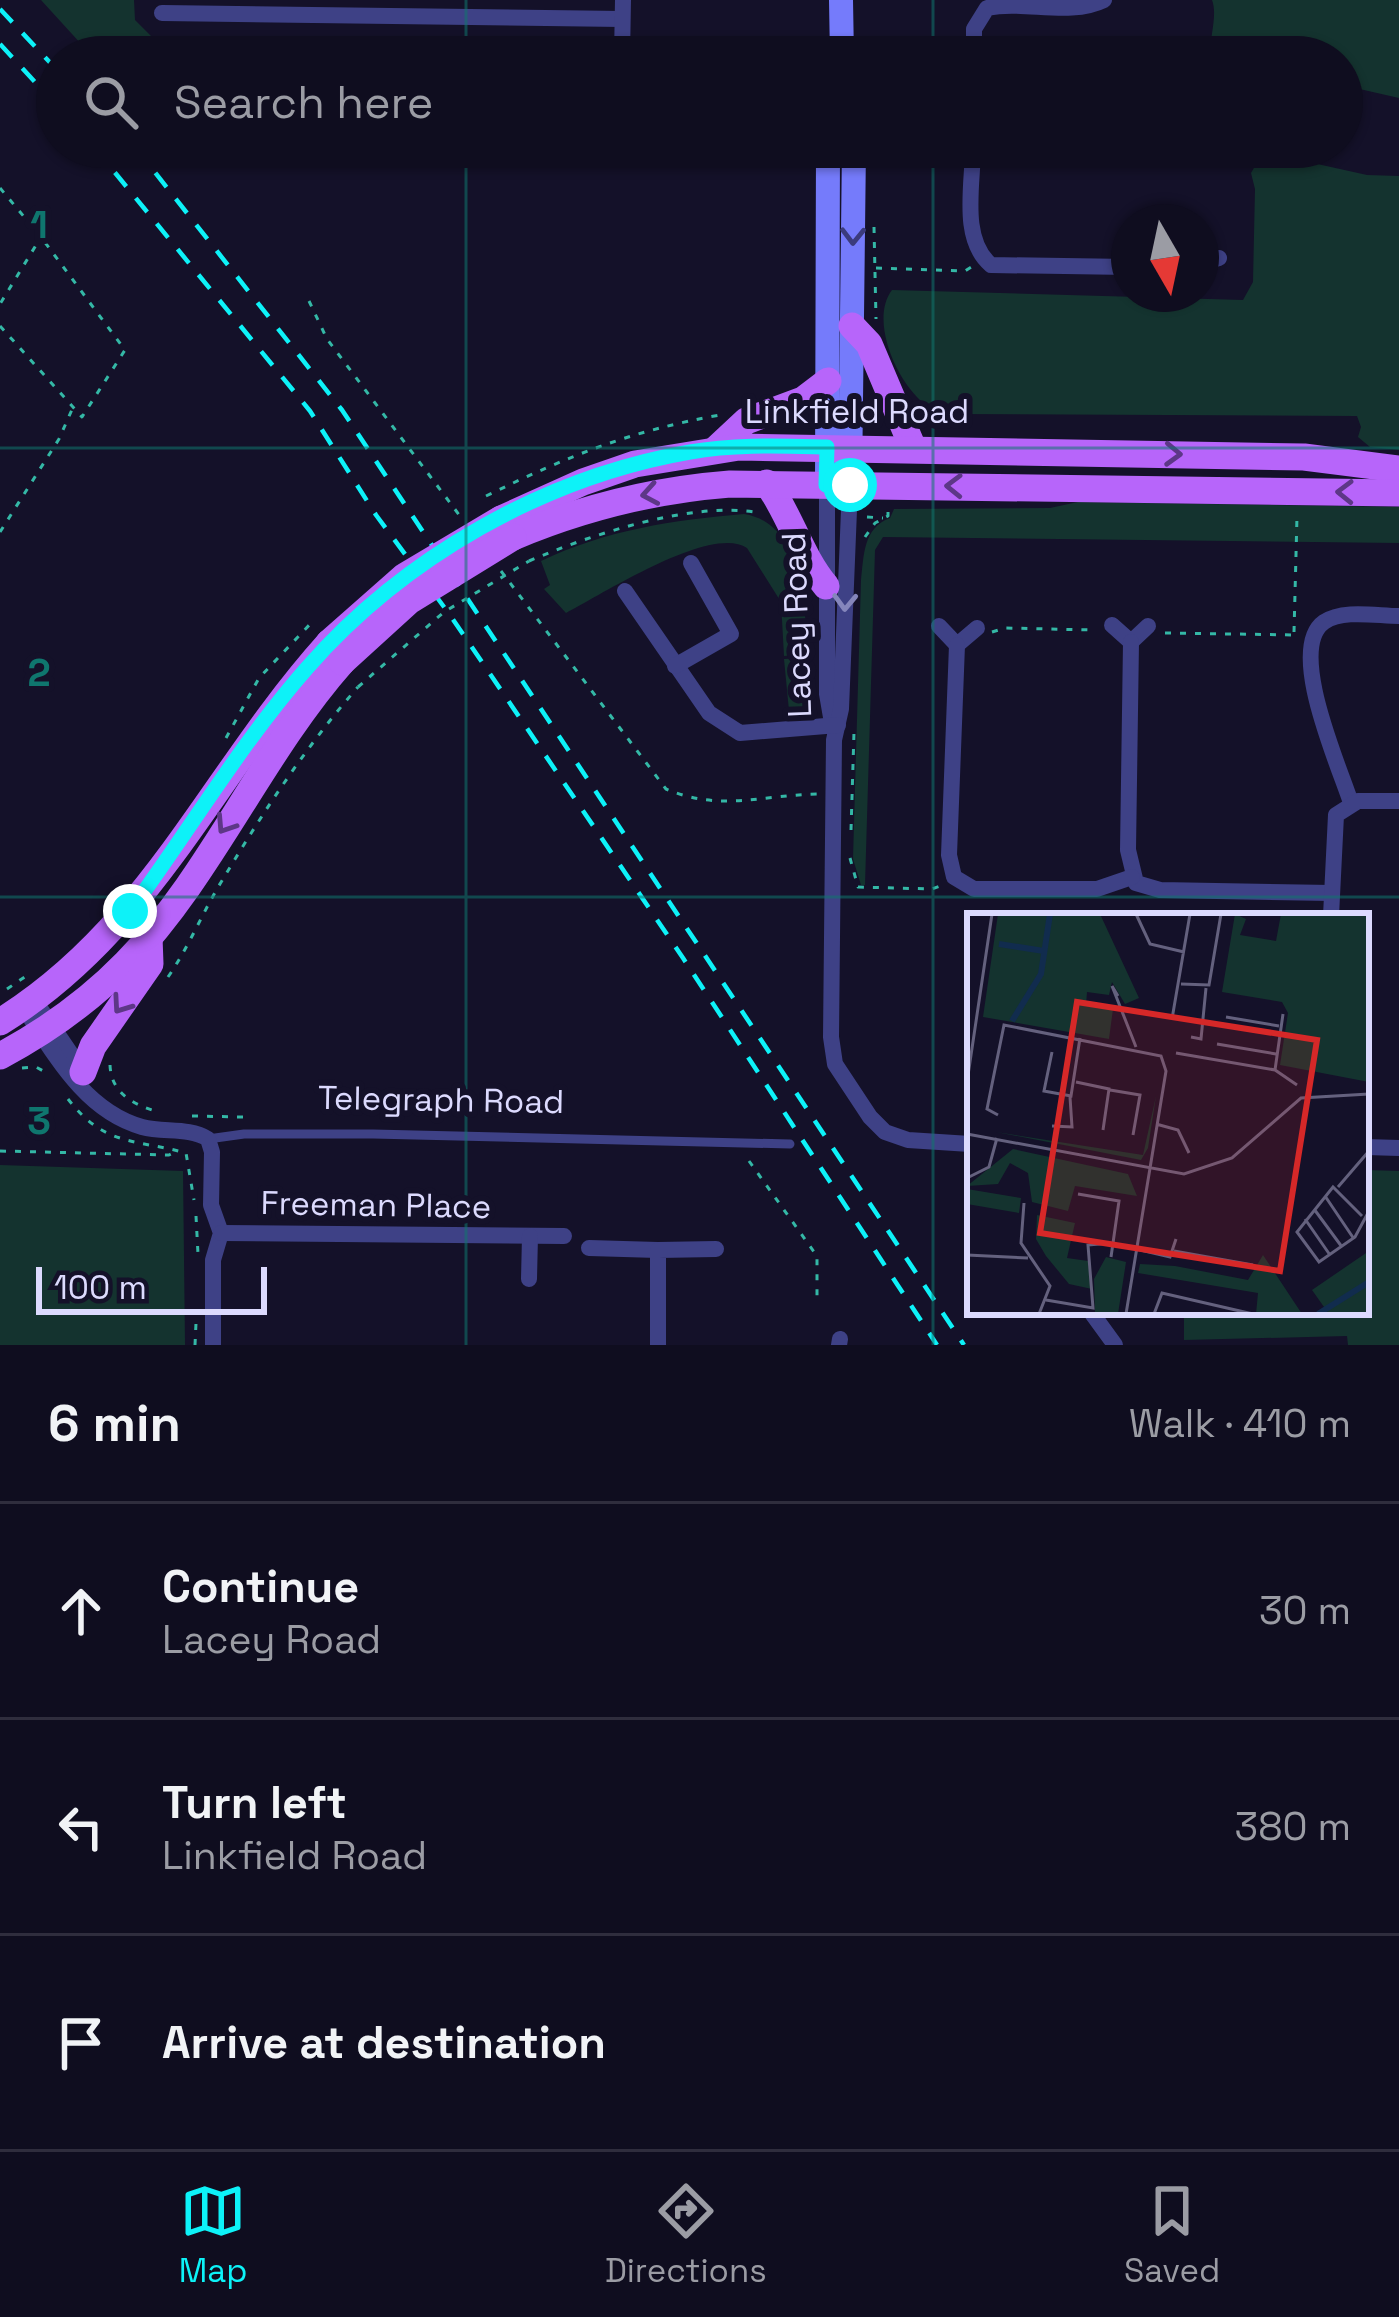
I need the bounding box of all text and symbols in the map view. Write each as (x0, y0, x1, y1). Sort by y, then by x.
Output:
search box (36, 36, 1363, 168)
icon: search (78, 69, 144, 135)
text: Search here (174, 74, 433, 131)
text: 1 (30, 200, 48, 249)
north arrow (1111, 204, 1219, 312)
one-way arrow (841, 227, 867, 246)
street label: Linkfield Road (745, 391, 969, 433)
one-way arrow (1164, 440, 1183, 466)
route start (823, 458, 877, 512)
one-way arrow (944, 473, 963, 499)
one-way arrow (1335, 479, 1354, 505)
one-way arrow (641, 480, 661, 506)
street label: Lacey Road (773, 532, 821, 718)
one-way arrow (832, 593, 858, 612)
text: 2 (27, 648, 51, 697)
one-way arrow (217, 812, 239, 834)
route end (103, 884, 157, 938)
inset map (967, 913, 1369, 1315)
one-way arrow (113, 992, 135, 1014)
street label: Telegraph Road (318, 1077, 564, 1123)
text: 3 (27, 1096, 51, 1145)
street label: Freeman Place (260, 1182, 492, 1228)
scale bar (36, 1261, 267, 1314)
text: 100 m (54, 1267, 147, 1309)
text: 6 min (48, 1391, 181, 1456)
text: Walk · 410 m (1129, 1399, 1351, 1448)
text: Continue (162, 1558, 359, 1615)
icon: ahead (48, 1578, 114, 1644)
text: 30 m (1259, 1586, 1351, 1635)
text: Lacey Road (162, 1615, 381, 1664)
text: Turn left (162, 1774, 347, 1831)
icon: left (48, 1794, 114, 1860)
text: 380 m (1235, 1802, 1351, 1851)
text: Linkfield Road (162, 1831, 427, 1880)
icon: arrive (48, 2010, 114, 2076)
text: Arrive at destination (162, 2014, 606, 2071)
tab: Map (179, 2178, 247, 2292)
tab: Directions (605, 2178, 767, 2292)
tab: Saved (1124, 2178, 1220, 2292)

